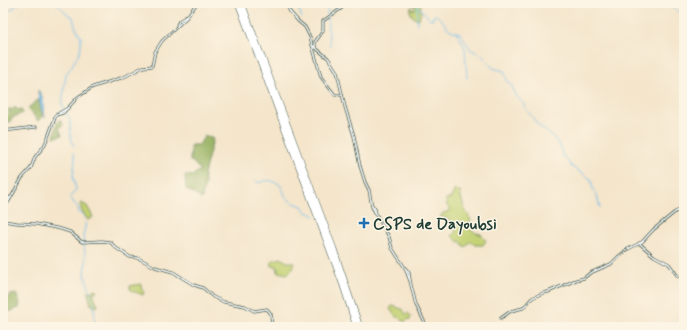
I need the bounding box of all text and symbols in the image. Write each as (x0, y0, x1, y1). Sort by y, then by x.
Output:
place label: CSPS de Dayoubsi (373, 214, 497, 235)
marker: CSPS de Dayoubsi (358, 217, 370, 229)

